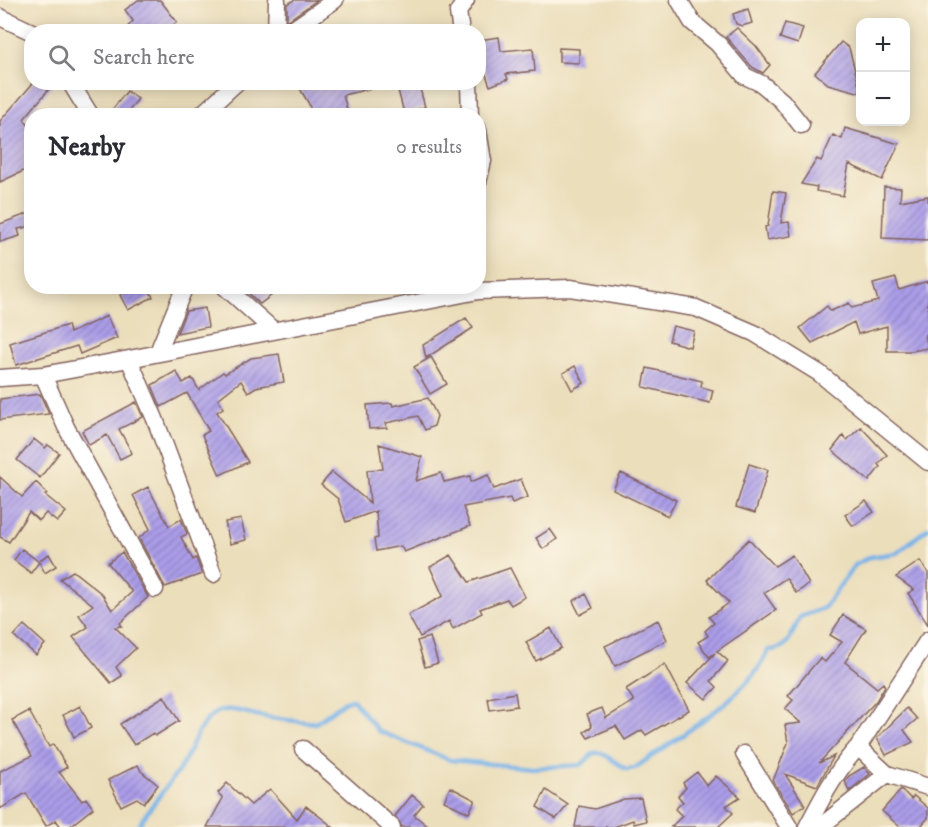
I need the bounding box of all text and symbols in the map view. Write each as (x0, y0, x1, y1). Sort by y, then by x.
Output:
map controls (856, 18, 910, 126)
button: + (856, 18, 910, 72)
search box (24, 24, 486, 90)
icon: search (45, 41, 78, 74)
text: Search here (93, 44, 195, 71)
button: − (856, 72, 910, 126)
text: Nearby (48, 131, 125, 164)
text: 0 results (396, 135, 462, 160)

